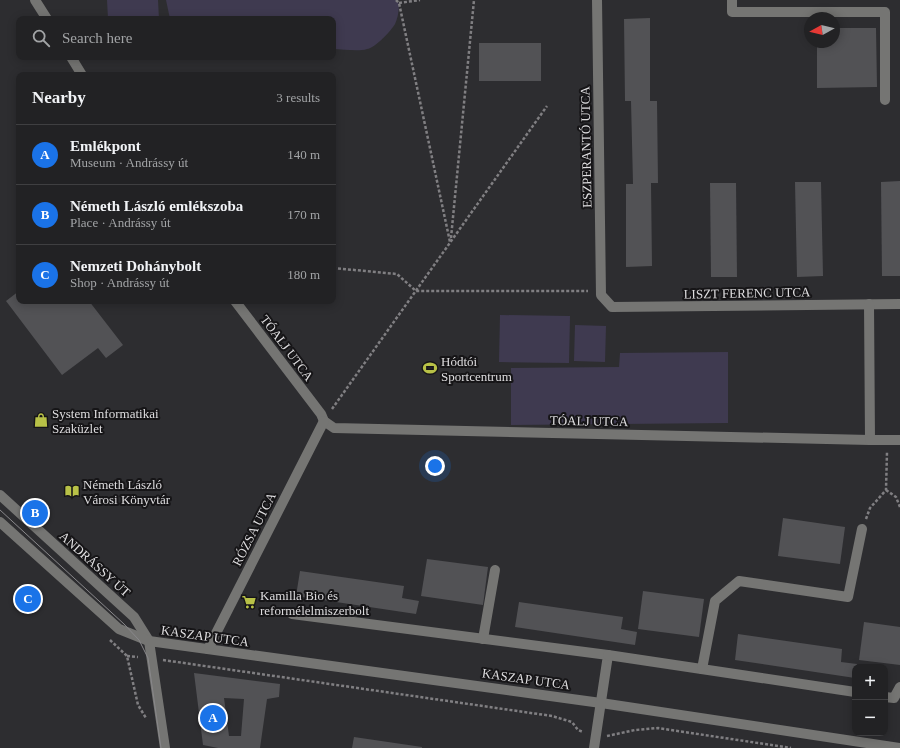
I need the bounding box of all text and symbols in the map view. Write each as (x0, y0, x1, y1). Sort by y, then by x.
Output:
north arrow (804, 12, 840, 48)
search box (16, 16, 336, 60)
icon: search (30, 27, 52, 49)
text: Search here (62, 30, 132, 46)
street label: ESZPERANTÓ UTCA (577, 85, 595, 208)
text: Nearby (32, 88, 86, 107)
text: 3 results (276, 90, 320, 105)
text: Emlékpont (70, 138, 141, 154)
text: A (40, 147, 50, 162)
text: 140 m (287, 147, 320, 162)
text: Museum · Andrássy út (70, 155, 188, 170)
text: Németh László emlékszoba (70, 198, 243, 214)
text: B (41, 207, 49, 222)
text: 170 m (287, 207, 320, 222)
text: Place · Andrássy út (70, 215, 171, 230)
text: Nemzeti Dohánybolt (70, 258, 201, 274)
text: C (40, 267, 50, 282)
text: 180 m (287, 267, 320, 282)
text: Shop · Andrássy út (70, 275, 169, 290)
street label: LISZT FERENC UTCA (683, 284, 811, 302)
street label: TÓALJ UTCA (257, 312, 317, 384)
place label: Hódtói Sportcentrum (441, 354, 512, 384)
sports icon: Hódtói Sportcentrum (422, 360, 438, 376)
place label: System Informatikai Szaküzlet (52, 406, 159, 436)
shop icon: System Informatikai Szaküzlet (33, 412, 49, 428)
street label: TÓALJ UTCA (550, 413, 629, 429)
your location (425, 456, 445, 476)
place label: Németh László Városi Könyvtár (83, 477, 171, 507)
library icon: Németh László Városi Könyvtár (64, 483, 80, 499)
street label: RÓZSA UTCA (229, 489, 279, 568)
pin: B (22, 498, 48, 528)
street label: ANDRÁSSY ÚT (56, 528, 134, 600)
pin: C (15, 584, 41, 614)
place label: Kamilla Bio és reformélelmiszerbolt (260, 588, 369, 618)
supermarket icon: Kamilla Bio és reformélelmiszerbolt (241, 594, 257, 610)
street label: KASZAP UTCA (160, 622, 251, 650)
map controls (852, 664, 888, 736)
button: + (852, 664, 888, 700)
street label: KASZAP UTCA (481, 665, 572, 693)
button: − (852, 700, 888, 736)
pin: A (200, 703, 226, 733)

